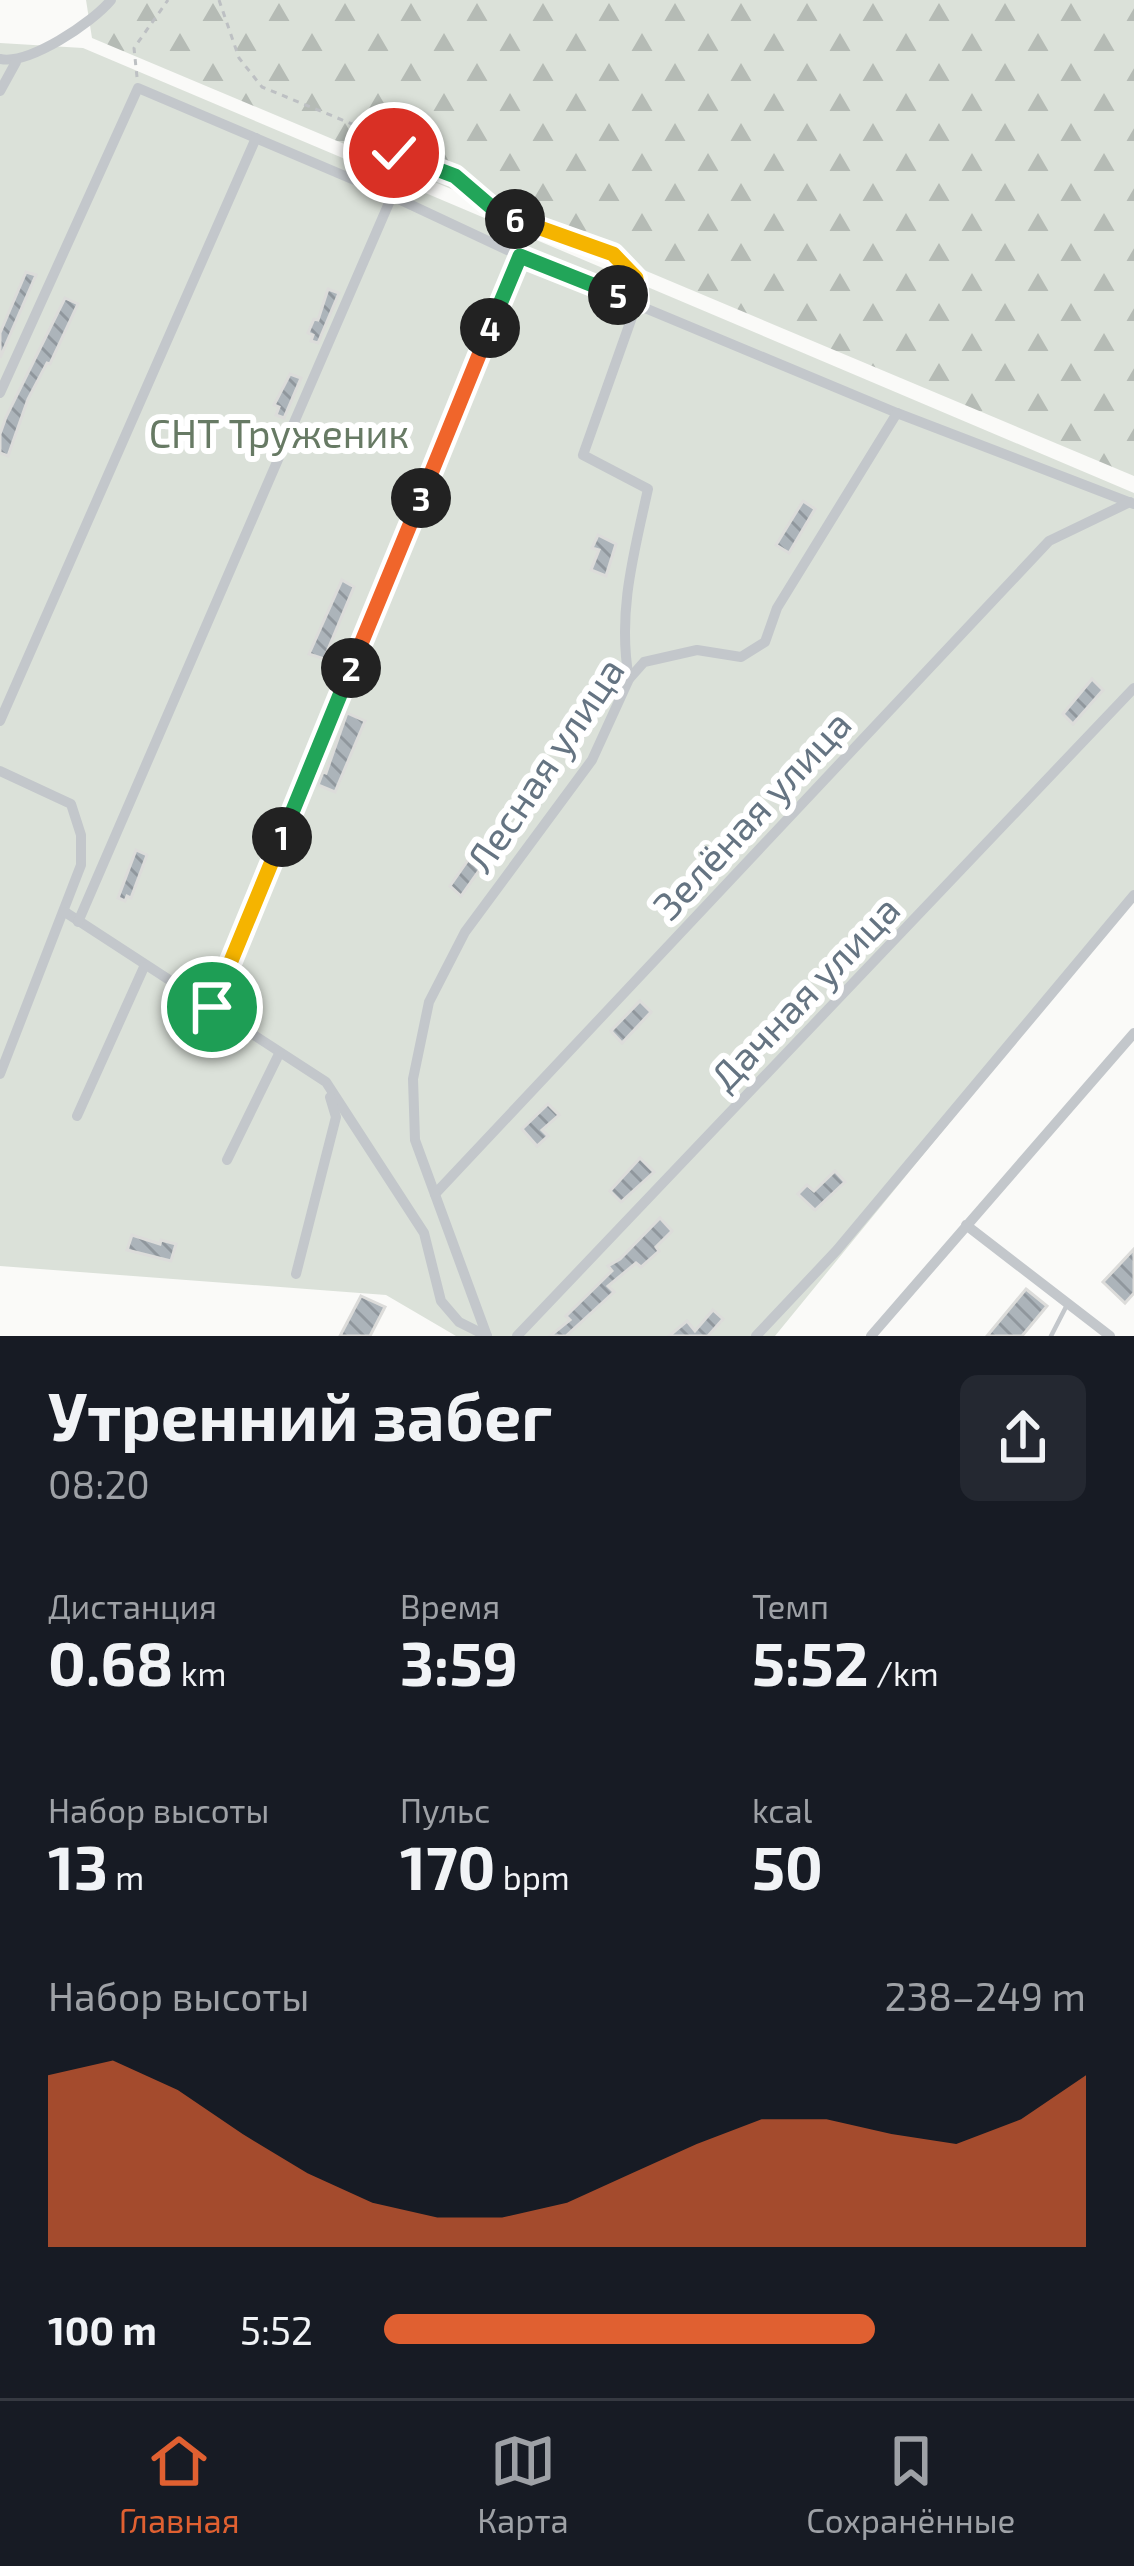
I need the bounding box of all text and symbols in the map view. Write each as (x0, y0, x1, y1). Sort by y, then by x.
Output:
pin (343, 102, 445, 204)
icon: check (361, 120, 427, 186)
pin: 6 (485, 189, 545, 249)
text: 6 (505, 199, 525, 239)
pin: 5 (588, 265, 648, 325)
text: 5 (609, 275, 627, 315)
pin: 4 (460, 298, 520, 358)
text: 4 (479, 308, 501, 348)
park label: СНТ Труженик (149, 409, 409, 457)
pin: 3 (391, 468, 451, 528)
text: 3 (412, 478, 430, 518)
pin: 2 (321, 638, 381, 698)
text: 2 (341, 648, 361, 688)
street label: Лесная улица (455, 648, 634, 881)
street label: Зелёная улица (642, 700, 860, 929)
pin: 1 (252, 807, 312, 867)
text: 1 (275, 817, 289, 857)
street label: Дачная улица (699, 885, 909, 1100)
pin (161, 956, 263, 1058)
icon: arrive (179, 974, 245, 1040)
text: Утренний забег (48, 1375, 552, 1454)
button: share (960, 1375, 1086, 1501)
text: 08:20 (48, 1460, 150, 1507)
text: Дистанция (48, 1586, 217, 1626)
text: Время (400, 1586, 500, 1626)
text: Темп (752, 1586, 829, 1626)
text: 0.68 (48, 1626, 173, 1698)
text: 3:59 (400, 1626, 518, 1698)
text: 5:52 (752, 1626, 869, 1698)
text: km (173, 1653, 226, 1693)
text: /km (869, 1653, 939, 1693)
text: Набор высоты (48, 1790, 269, 1830)
text: Пульс (400, 1790, 490, 1830)
text: kcal (752, 1790, 812, 1830)
text: 13 (48, 1830, 108, 1902)
text: 170 (400, 1830, 495, 1902)
text: 50 (752, 1830, 823, 1902)
text: m (108, 1857, 144, 1897)
text: bpm (495, 1857, 570, 1897)
text: Набор высоты (48, 1972, 309, 2019)
text: 238–249 m (885, 1972, 1086, 2019)
text: 100 m (48, 2306, 157, 2353)
text: 5:52 (240, 2306, 313, 2353)
tab: Главная (119, 2428, 240, 2540)
tab: Карта (477, 2428, 569, 2540)
tab: Сохранённые (806, 2428, 1015, 2540)

